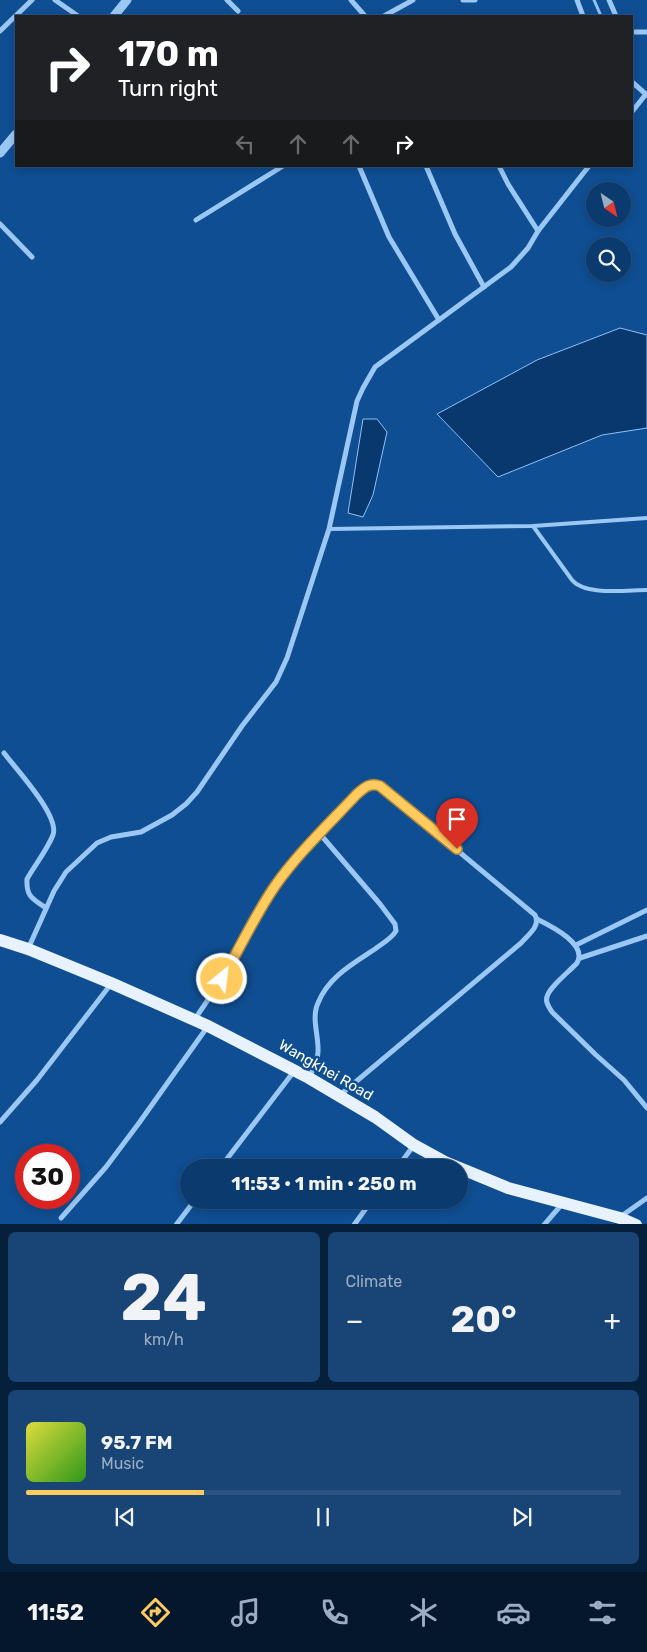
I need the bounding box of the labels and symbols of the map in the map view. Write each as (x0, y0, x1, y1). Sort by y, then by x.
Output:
north arrow (586, 182, 631, 228)
pin (436, 798, 478, 849)
position arrow (195, 952, 247, 1004)
street label: Wangkhei Road (276, 1036, 376, 1104)
speed limit sign: 30 (15, 1144, 80, 1209)

